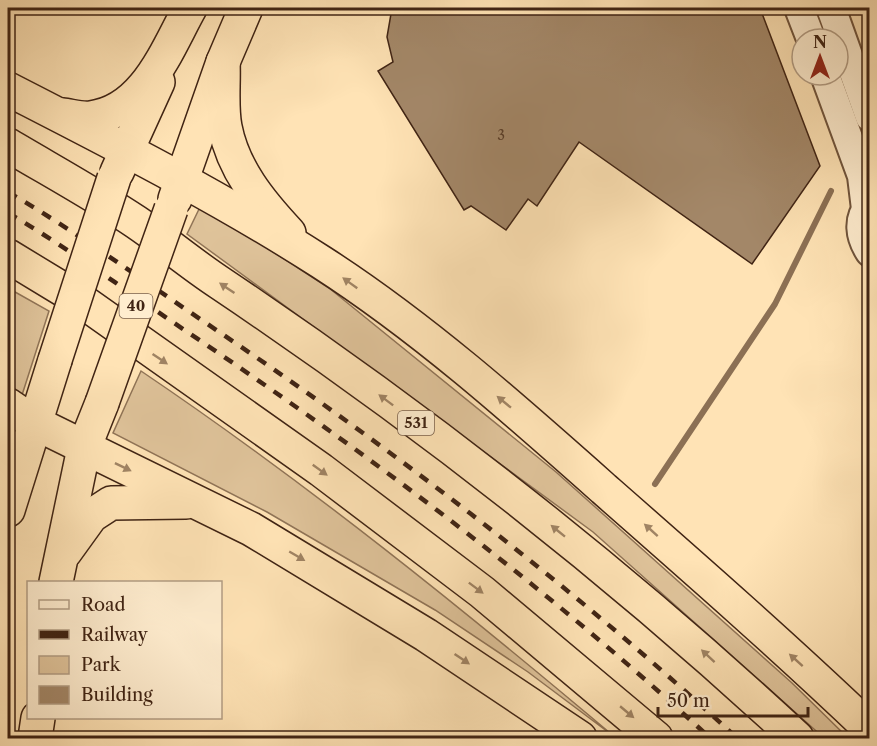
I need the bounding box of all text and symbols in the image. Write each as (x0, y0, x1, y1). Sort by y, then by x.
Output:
north arrow (790, 27, 850, 87)
text: N (813, 32, 827, 52)
house number: 3 (497, 126, 505, 144)
one-way arrow (342, 277, 358, 289)
one-way arrow (219, 283, 235, 294)
road number: 40 (120, 294, 152, 318)
one-way arrow (152, 353, 168, 365)
one-way arrow (379, 394, 395, 406)
one-way arrow (496, 395, 512, 408)
road number: 531 (398, 411, 434, 435)
one-way arrow (115, 463, 132, 472)
one-way arrow (313, 464, 328, 476)
one-way arrow (550, 524, 566, 537)
one-way arrow (644, 524, 659, 537)
one-way arrow (289, 551, 306, 561)
legend (27, 581, 222, 719)
one-way arrow (468, 582, 484, 594)
text: Road (81, 594, 126, 616)
text: Railway (81, 624, 149, 646)
one-way arrow (701, 650, 716, 663)
one-way arrow (454, 653, 470, 665)
text: Park (81, 654, 122, 676)
one-way arrow (789, 654, 804, 667)
scale bar (658, 680, 808, 718)
text: Building (81, 684, 153, 706)
text: 50 m (667, 690, 710, 712)
one-way arrow (619, 705, 635, 718)

